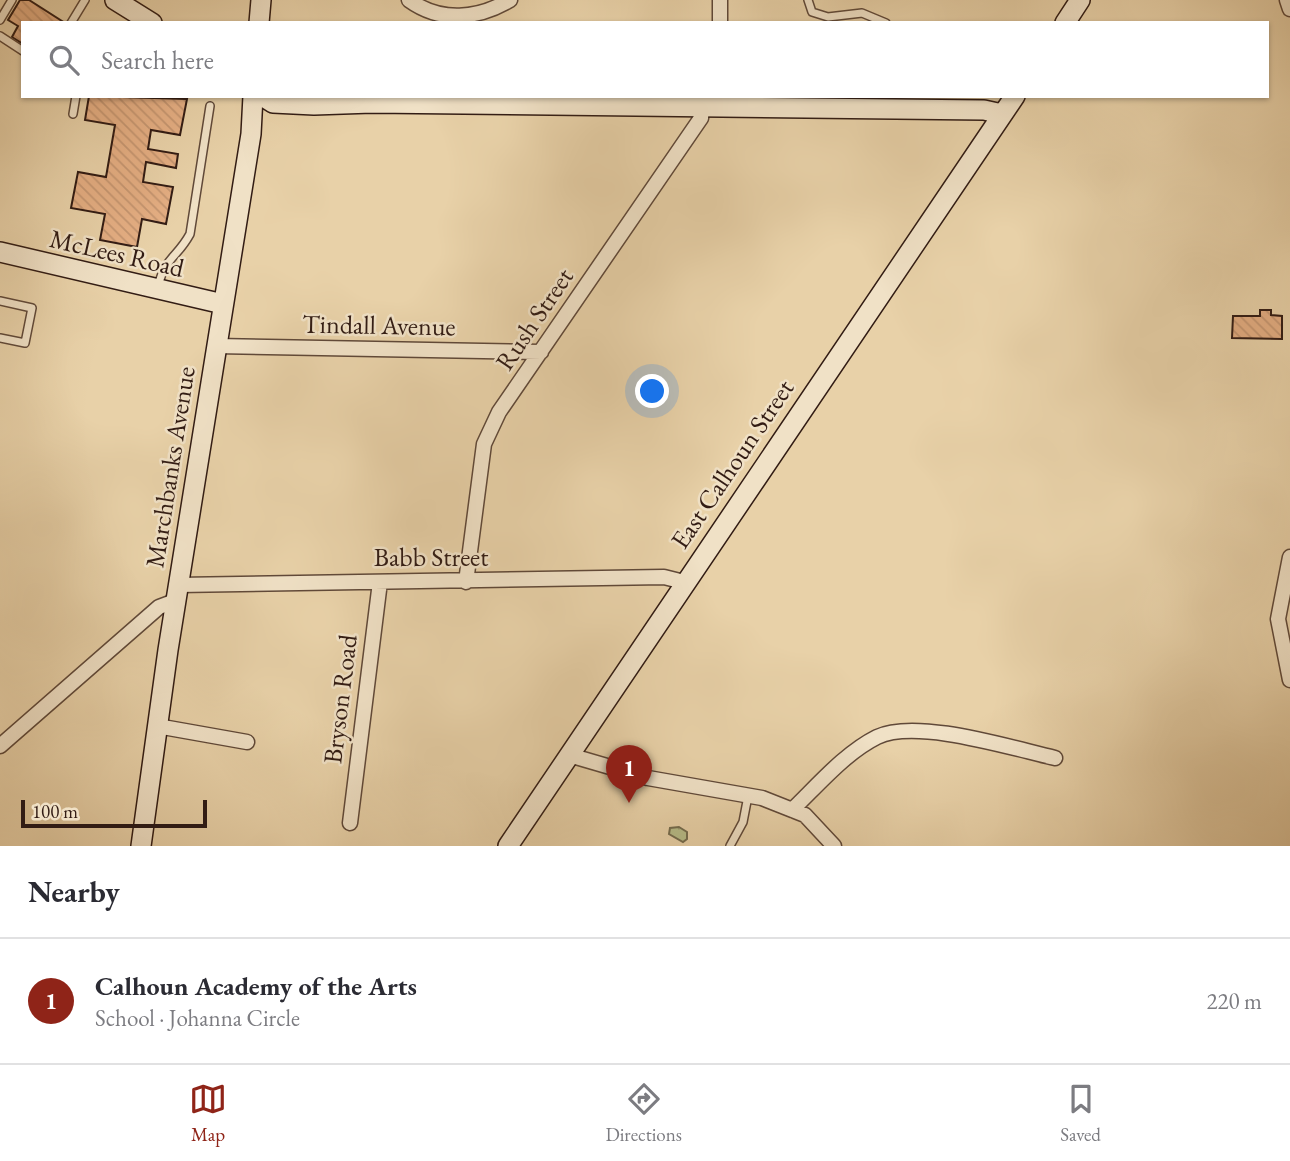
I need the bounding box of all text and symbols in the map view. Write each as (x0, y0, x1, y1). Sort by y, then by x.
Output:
search box (21, 21, 1269, 98)
icon: search (45, 41, 83, 79)
text: Search here (101, 43, 214, 77)
street label: McLees Road (47, 221, 188, 285)
street label: Rush Street (487, 261, 581, 377)
street label: Tindall Avenue (302, 307, 456, 343)
street label: Marchbanks Avenue (137, 364, 203, 570)
street label: East Calhoun Street (663, 373, 801, 555)
your location (635, 374, 669, 408)
street label: Babb Street (374, 540, 488, 574)
street label: Bryson Road (315, 632, 365, 766)
pin: 1 (606, 745, 652, 803)
scale bar (21, 797, 206, 829)
text: 100 m (32, 799, 78, 824)
text: Nearby (28, 872, 120, 911)
text: Calhoun Academy of the Arts (95, 969, 417, 1003)
text: 1 (45, 986, 57, 1016)
text: 220 m (1206, 986, 1262, 1016)
text: School · Johanna Circle (95, 1003, 300, 1033)
tab: Map (189, 1080, 227, 1147)
tab: Directions (605, 1080, 682, 1147)
tab: Saved (1060, 1080, 1101, 1147)

